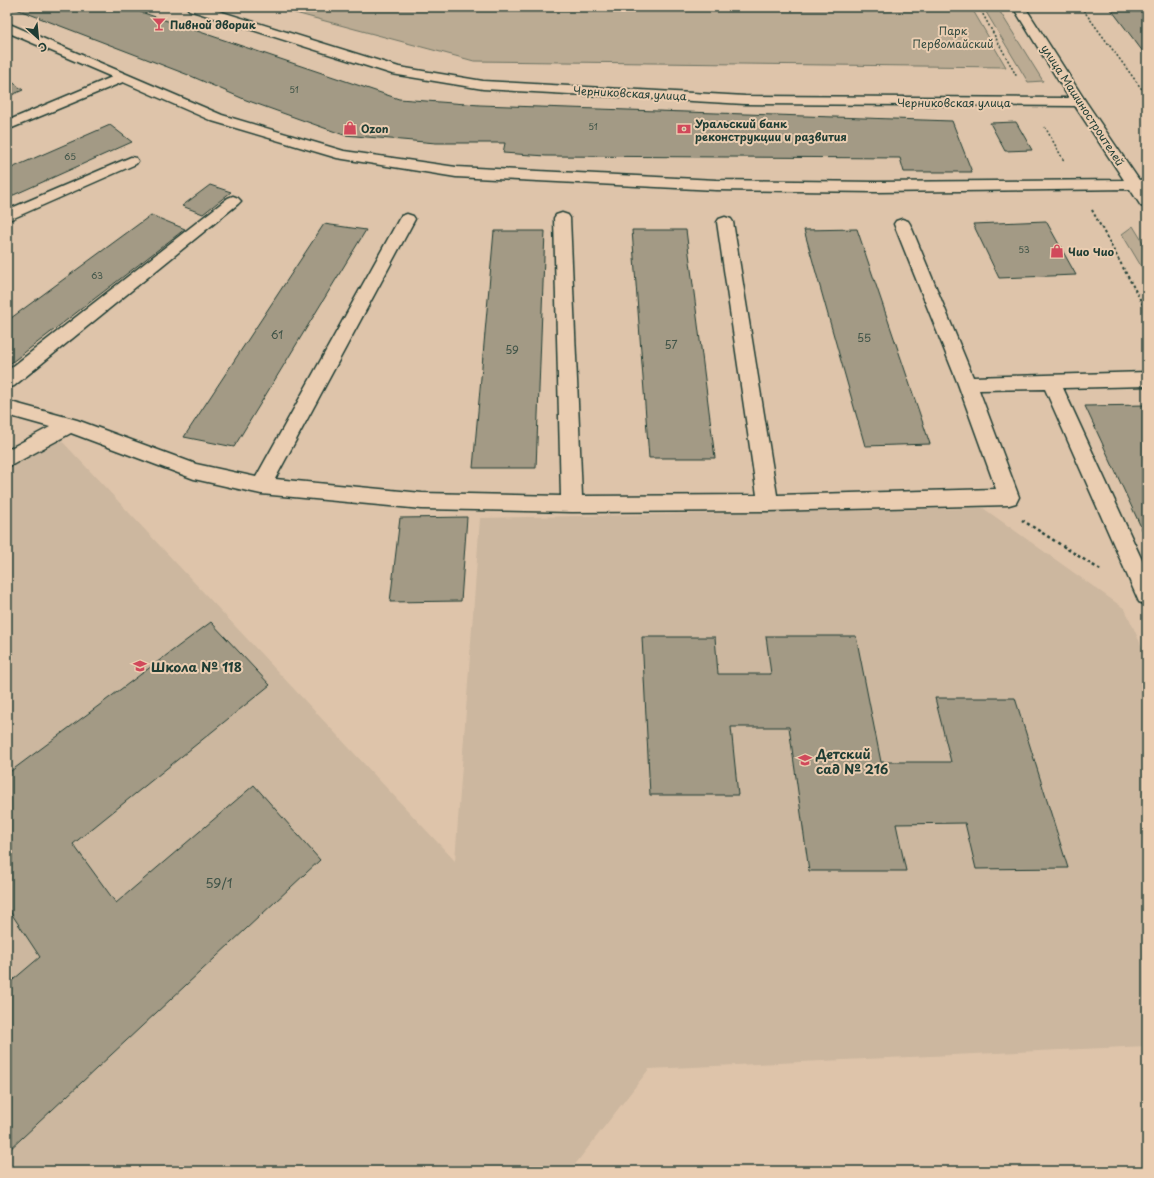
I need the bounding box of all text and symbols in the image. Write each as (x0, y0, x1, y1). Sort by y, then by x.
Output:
bar icon: Пивной дворик (151, 16, 167, 32)
place label: Пивной дворик (170, 16, 257, 33)
north arrow (18, 18, 58, 58)
park label: Парк Первомайский (913, 22, 993, 52)
text: С (35, 38, 50, 57)
street label: улица Машиностроителей (1037, 41, 1129, 169)
house number: 51 (289, 82, 299, 96)
street label: Черниковская улица (573, 82, 687, 104)
street label: Черниковская улица (897, 94, 1011, 111)
place label: Уральский банк реконструкции и развития (694, 115, 847, 145)
house number: 51 (588, 119, 598, 133)
shop icon: Ozon (342, 120, 358, 136)
place label: Ozon (361, 120, 389, 137)
bank icon: Уральский банк реконструкции и развития (676, 121, 692, 137)
house number: 65 (64, 149, 76, 163)
house number: 53 (1018, 242, 1030, 256)
shop icon: Чио Чио (1049, 243, 1065, 259)
place label: Чио Чио (1068, 243, 1115, 260)
house number: 63 (91, 268, 103, 282)
house number: 61 (271, 326, 283, 343)
house number: 55 (857, 329, 871, 346)
house number: 57 (664, 336, 678, 353)
house number: 59 (505, 341, 519, 358)
place label: Школа № 118 (151, 657, 242, 676)
school or university icon: Школа № 118 (132, 658, 148, 674)
place label: Детский сад № 216 (815, 744, 888, 778)
school or university icon: Детский сад № 216 (797, 752, 813, 768)
house number: 59/1 (205, 873, 233, 892)

